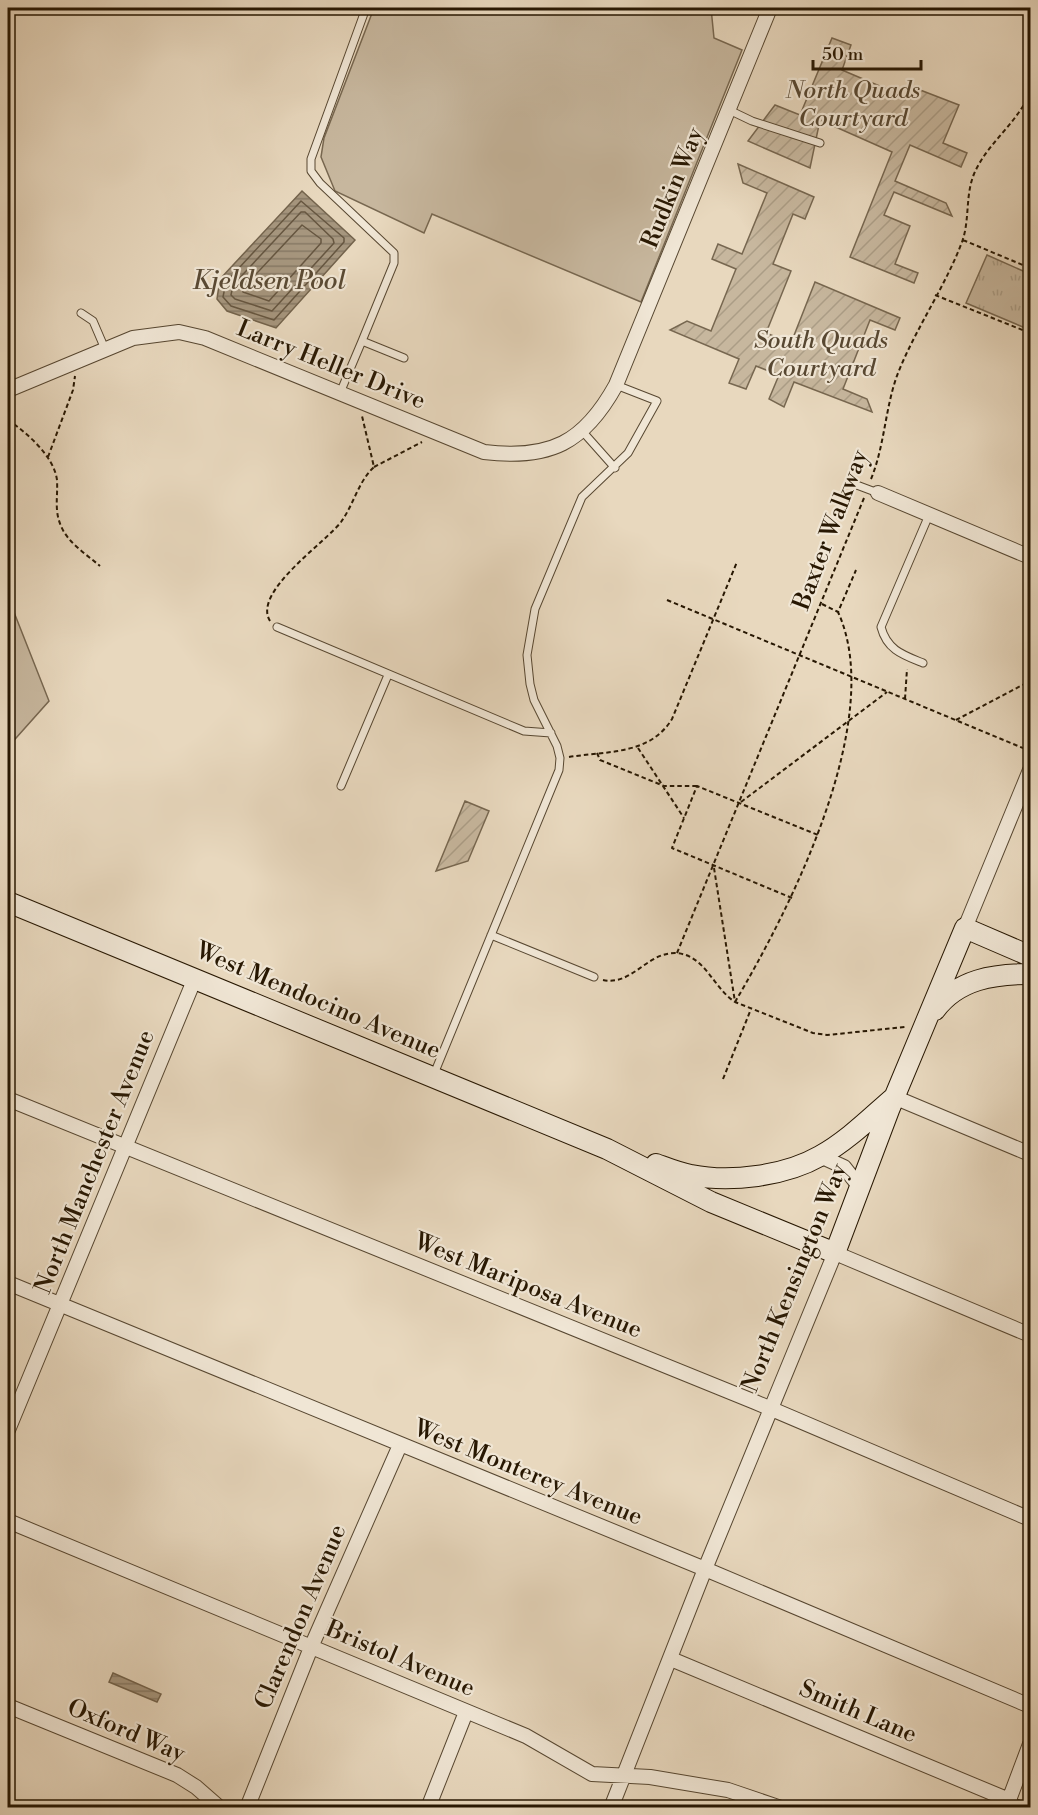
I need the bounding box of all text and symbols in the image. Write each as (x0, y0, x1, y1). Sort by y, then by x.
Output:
scale bar (813, 33, 921, 71)
text: 50 m (822, 43, 864, 66)
park label: North Quads Courtyard (785, 76, 920, 134)
street label: Rudkin Way (635, 123, 711, 253)
water label: Kjeldsen Pool (192, 265, 346, 297)
street label: Larry Heller Drive (232, 313, 430, 417)
park label: South Quads Courtyard (754, 326, 888, 384)
street label: Baxter Walkway (786, 445, 875, 615)
street label: West Mendocino Avenue (190, 935, 445, 1066)
street label: North Manchester Avenue (28, 1026, 162, 1298)
street label: North Kensington Way (735, 1159, 855, 1397)
street label: West Mariposa Avenue (409, 1226, 646, 1345)
street label: West Monterey Avenue (408, 1413, 647, 1533)
street label: Clarendon Avenue (249, 1520, 353, 1714)
street label: Bristol Avenue (320, 1614, 479, 1704)
street label: Smith Lane (795, 1674, 921, 1750)
street label: Oxford Way (63, 1693, 190, 1769)

